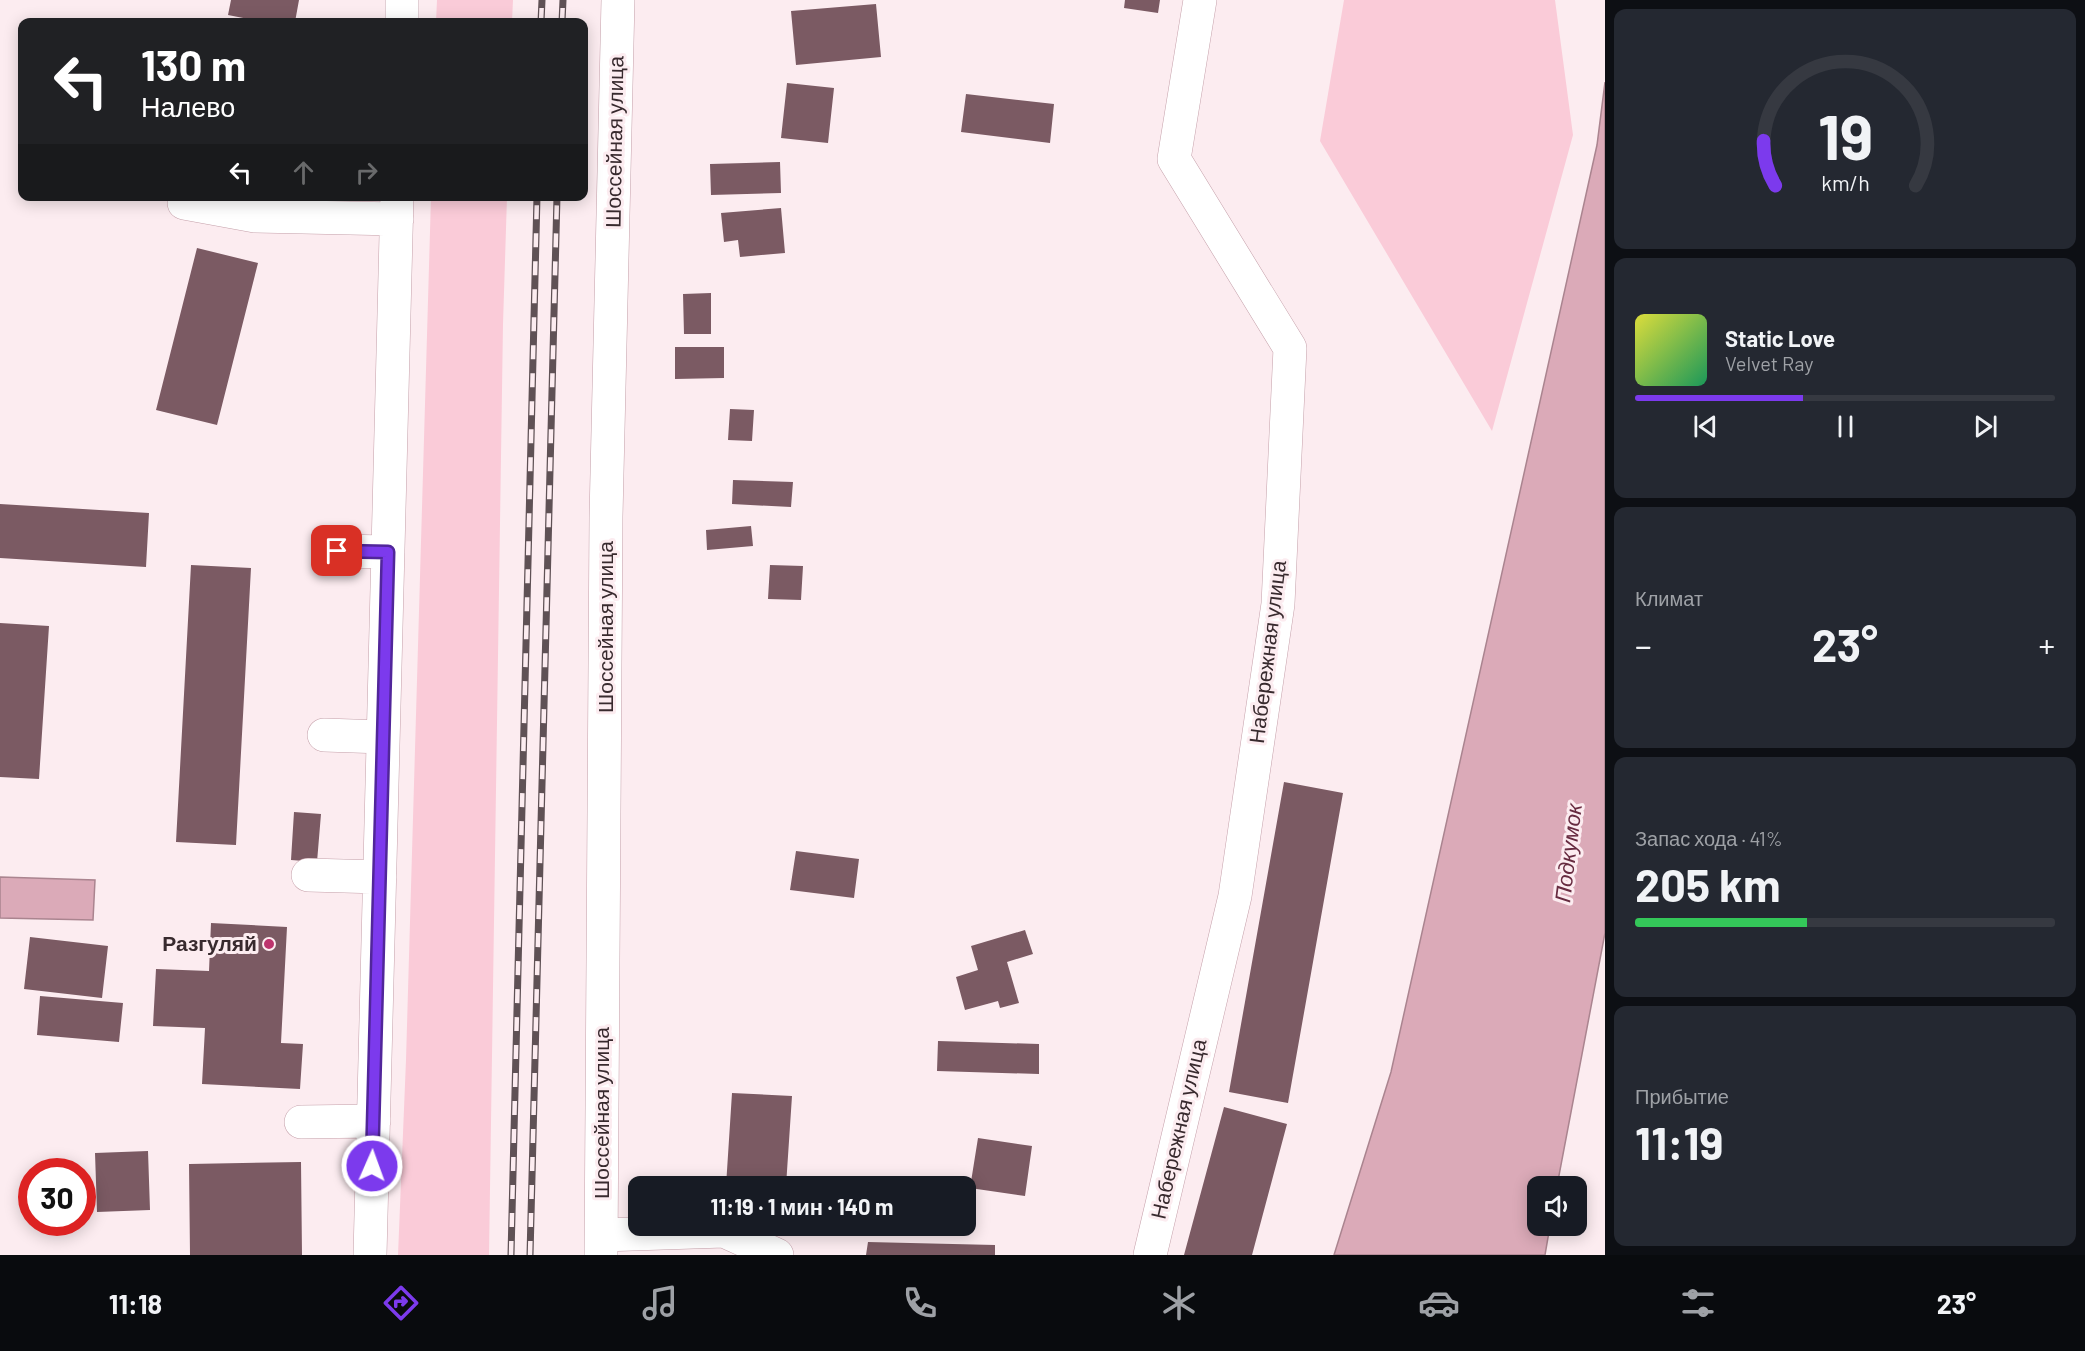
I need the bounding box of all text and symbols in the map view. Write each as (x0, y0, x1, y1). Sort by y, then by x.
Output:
text: 130 m (141, 39, 246, 89)
icon: left (42, 42, 120, 120)
street label: Шоссейная улица (600, 55, 628, 228)
text: Налево (141, 90, 235, 122)
text: 19 (1817, 98, 1873, 172)
icon: left (224, 156, 257, 189)
icon: ahead (287, 156, 320, 189)
icon: right (350, 156, 383, 189)
text: km/h (1821, 170, 1869, 195)
text: Static Love (1725, 325, 1835, 351)
text: Velvet Ray (1725, 351, 1814, 375)
icon: previous (1689, 410, 1722, 443)
icon: pause (1829, 410, 1862, 443)
icon: next (1969, 410, 2002, 443)
pin (311, 525, 362, 576)
icon: arrive (320, 534, 353, 567)
street label: Шоссейная улица (592, 541, 617, 713)
street label: Набережная улица (1243, 559, 1290, 745)
text: Климат (1635, 586, 1703, 610)
text: 23° (1812, 617, 1878, 671)
text: − (1635, 625, 1652, 665)
text: + (2038, 625, 2055, 665)
water label: Подкумок (1548, 800, 1587, 904)
text: Запас хода · 41% (1635, 826, 1783, 850)
text: 205 km (1635, 857, 1781, 911)
place label: Разгуляй (162, 930, 257, 955)
marker: Разгуляй (262, 937, 276, 951)
street label: Шоссейная улица (588, 1027, 613, 1199)
street label: Набережная улица (1145, 1036, 1210, 1221)
text: Прибытие (1635, 1084, 1729, 1108)
text: 11:19 (1635, 1115, 1723, 1169)
position arrow (340, 1134, 404, 1198)
speed limit sign: 30 (18, 1158, 96, 1236)
map controls (1527, 1176, 1587, 1236)
button: sound (1527, 1176, 1587, 1236)
text: 11:19 · 1 мин · 140 m (711, 1193, 893, 1219)
icon: directions (380, 1282, 422, 1324)
icon: music (639, 1282, 681, 1324)
icon: phone (899, 1282, 941, 1324)
icon: climate (1158, 1282, 1200, 1324)
icon: car (1418, 1282, 1460, 1324)
icon: filters (1677, 1282, 1719, 1324)
text: 11:18 (109, 1287, 162, 1319)
text: 23° (1937, 1287, 1976, 1319)

